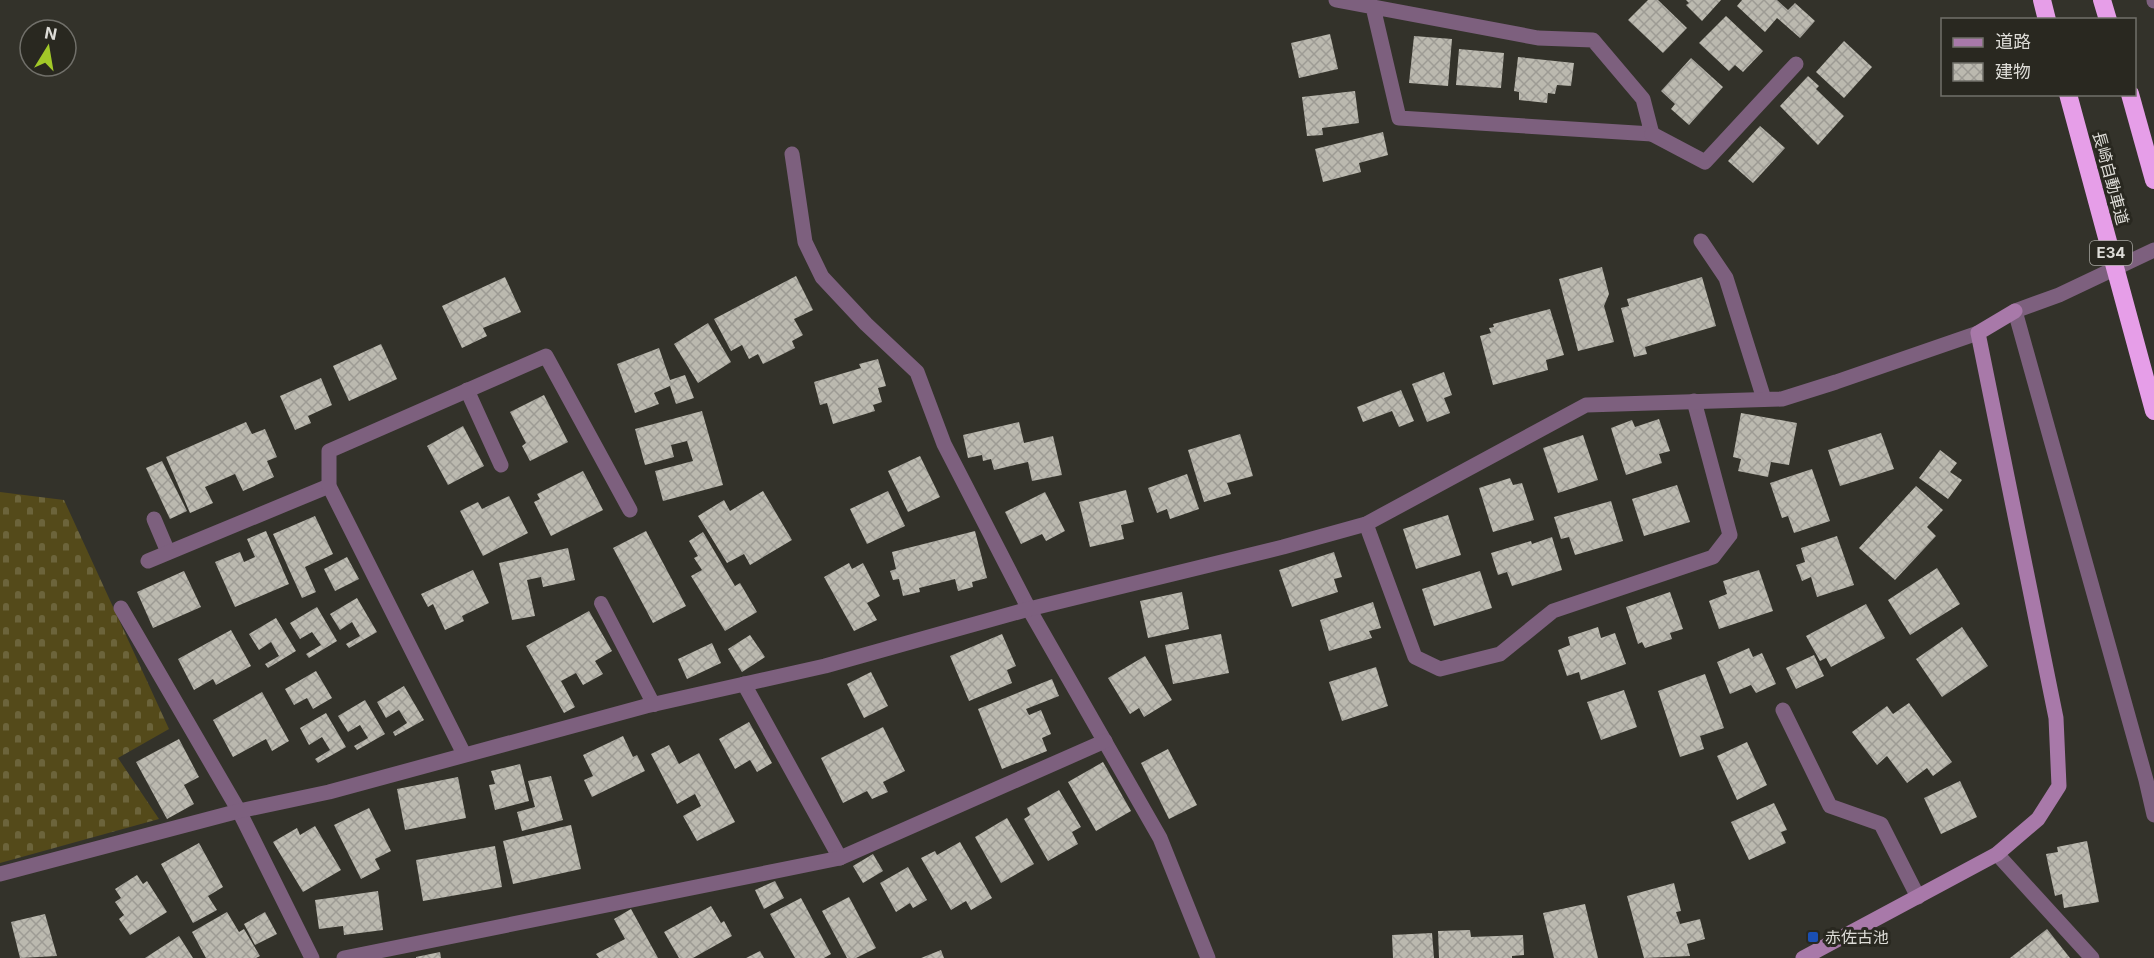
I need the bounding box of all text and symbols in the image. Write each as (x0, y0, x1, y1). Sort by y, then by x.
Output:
north arrow (18, 18, 78, 78)
legend (1941, 18, 2136, 96)
text: N (43, 22, 59, 44)
text: 道路 (1995, 31, 2031, 52)
text: 建物 (1995, 61, 2031, 82)
street label: 長崎自動車道 (2089, 129, 2133, 227)
road number: E34 (2090, 241, 2132, 265)
place label: 赤佐古池 (1825, 927, 1889, 947)
marker: 赤佐古池 (1806, 930, 1820, 944)

